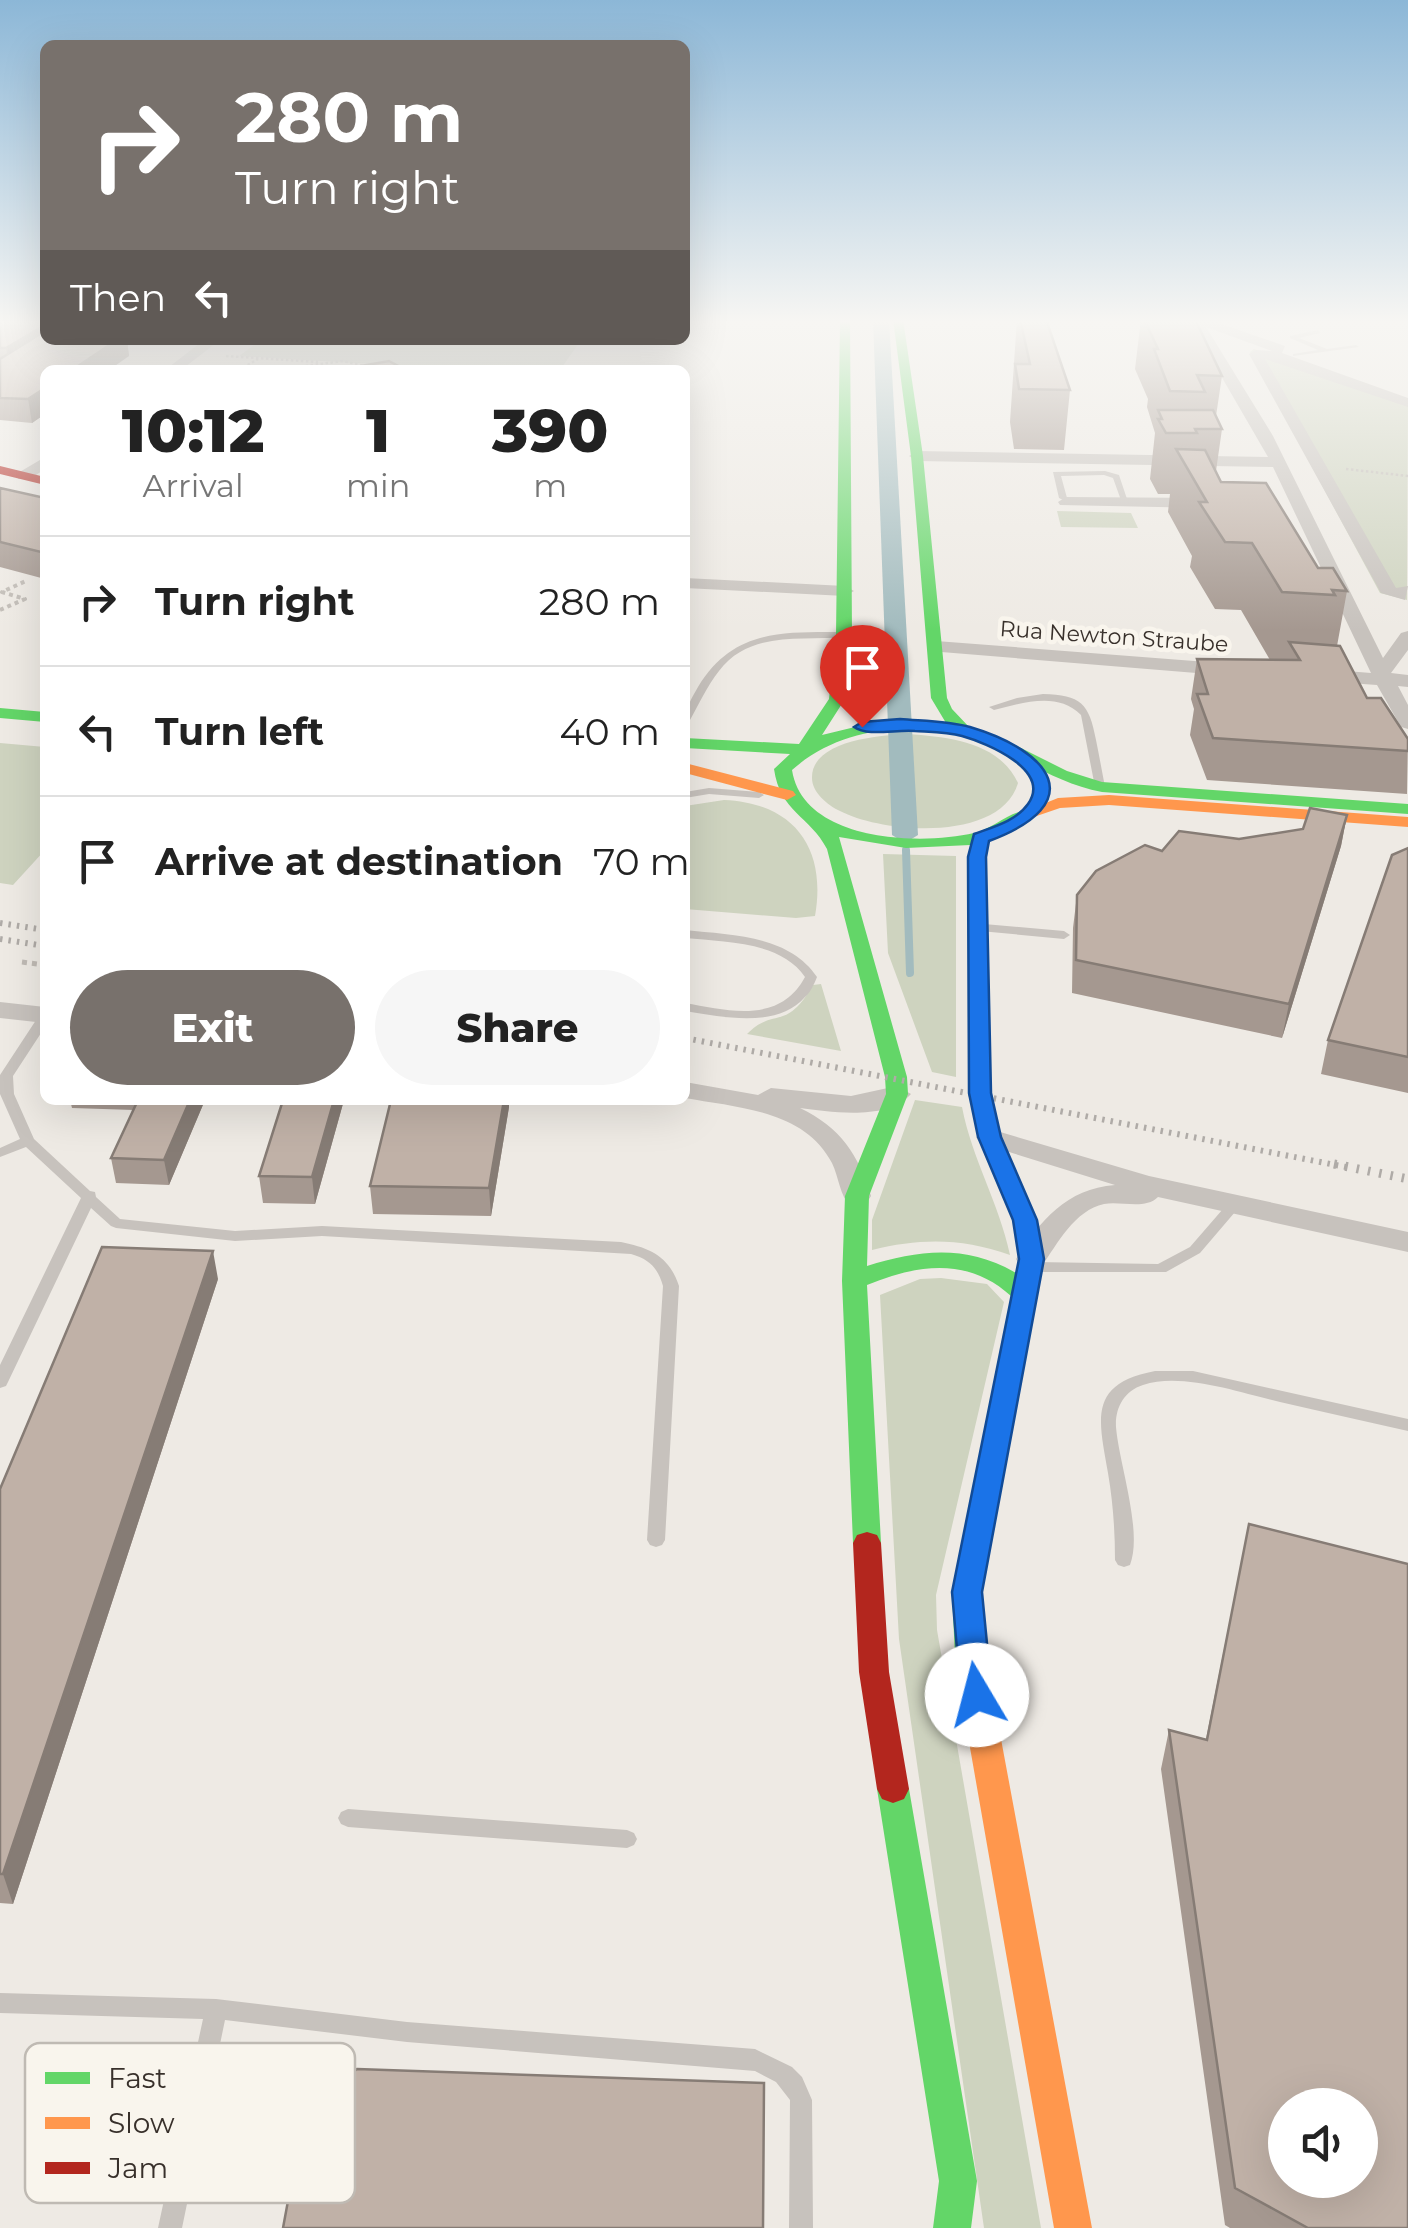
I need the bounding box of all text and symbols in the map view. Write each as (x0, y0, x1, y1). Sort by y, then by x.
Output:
text: 280 m (235, 74, 463, 160)
icon: right (70, 80, 200, 210)
text: Turn right (235, 160, 460, 215)
icon: left (186, 270, 241, 325)
text: Then (70, 274, 166, 321)
text: 10:12 (122, 394, 264, 467)
text: 1 (366, 394, 390, 467)
text: 390 (492, 394, 608, 467)
text: Arrival (143, 466, 244, 505)
text: min (346, 466, 410, 505)
text: m (533, 466, 567, 505)
icon: right (70, 574, 125, 629)
text: Turn right (155, 578, 354, 625)
text: 280 m (539, 578, 660, 625)
street label: Rua Newton Straube (999, 615, 1229, 658)
pin (820, 625, 905, 728)
icon: arrive (835, 640, 890, 695)
icon: left (70, 704, 125, 759)
text: Turn left (155, 708, 324, 755)
text: 40 m (559, 708, 660, 755)
icon: arrive (70, 834, 125, 889)
text: Arrive at destination (155, 838, 563, 885)
text: 70 m (593, 838, 690, 885)
button: Exit (70, 970, 355, 1085)
button: Share (375, 970, 660, 1085)
position arrow (925, 1643, 1029, 1747)
legend (25, 2043, 355, 2203)
text: Fast (108, 2061, 167, 2095)
map controls (1268, 2088, 1378, 2198)
button: sound (1268, 2088, 1378, 2198)
text: Slow (108, 2106, 175, 2140)
text: Jam (107, 2151, 168, 2185)

